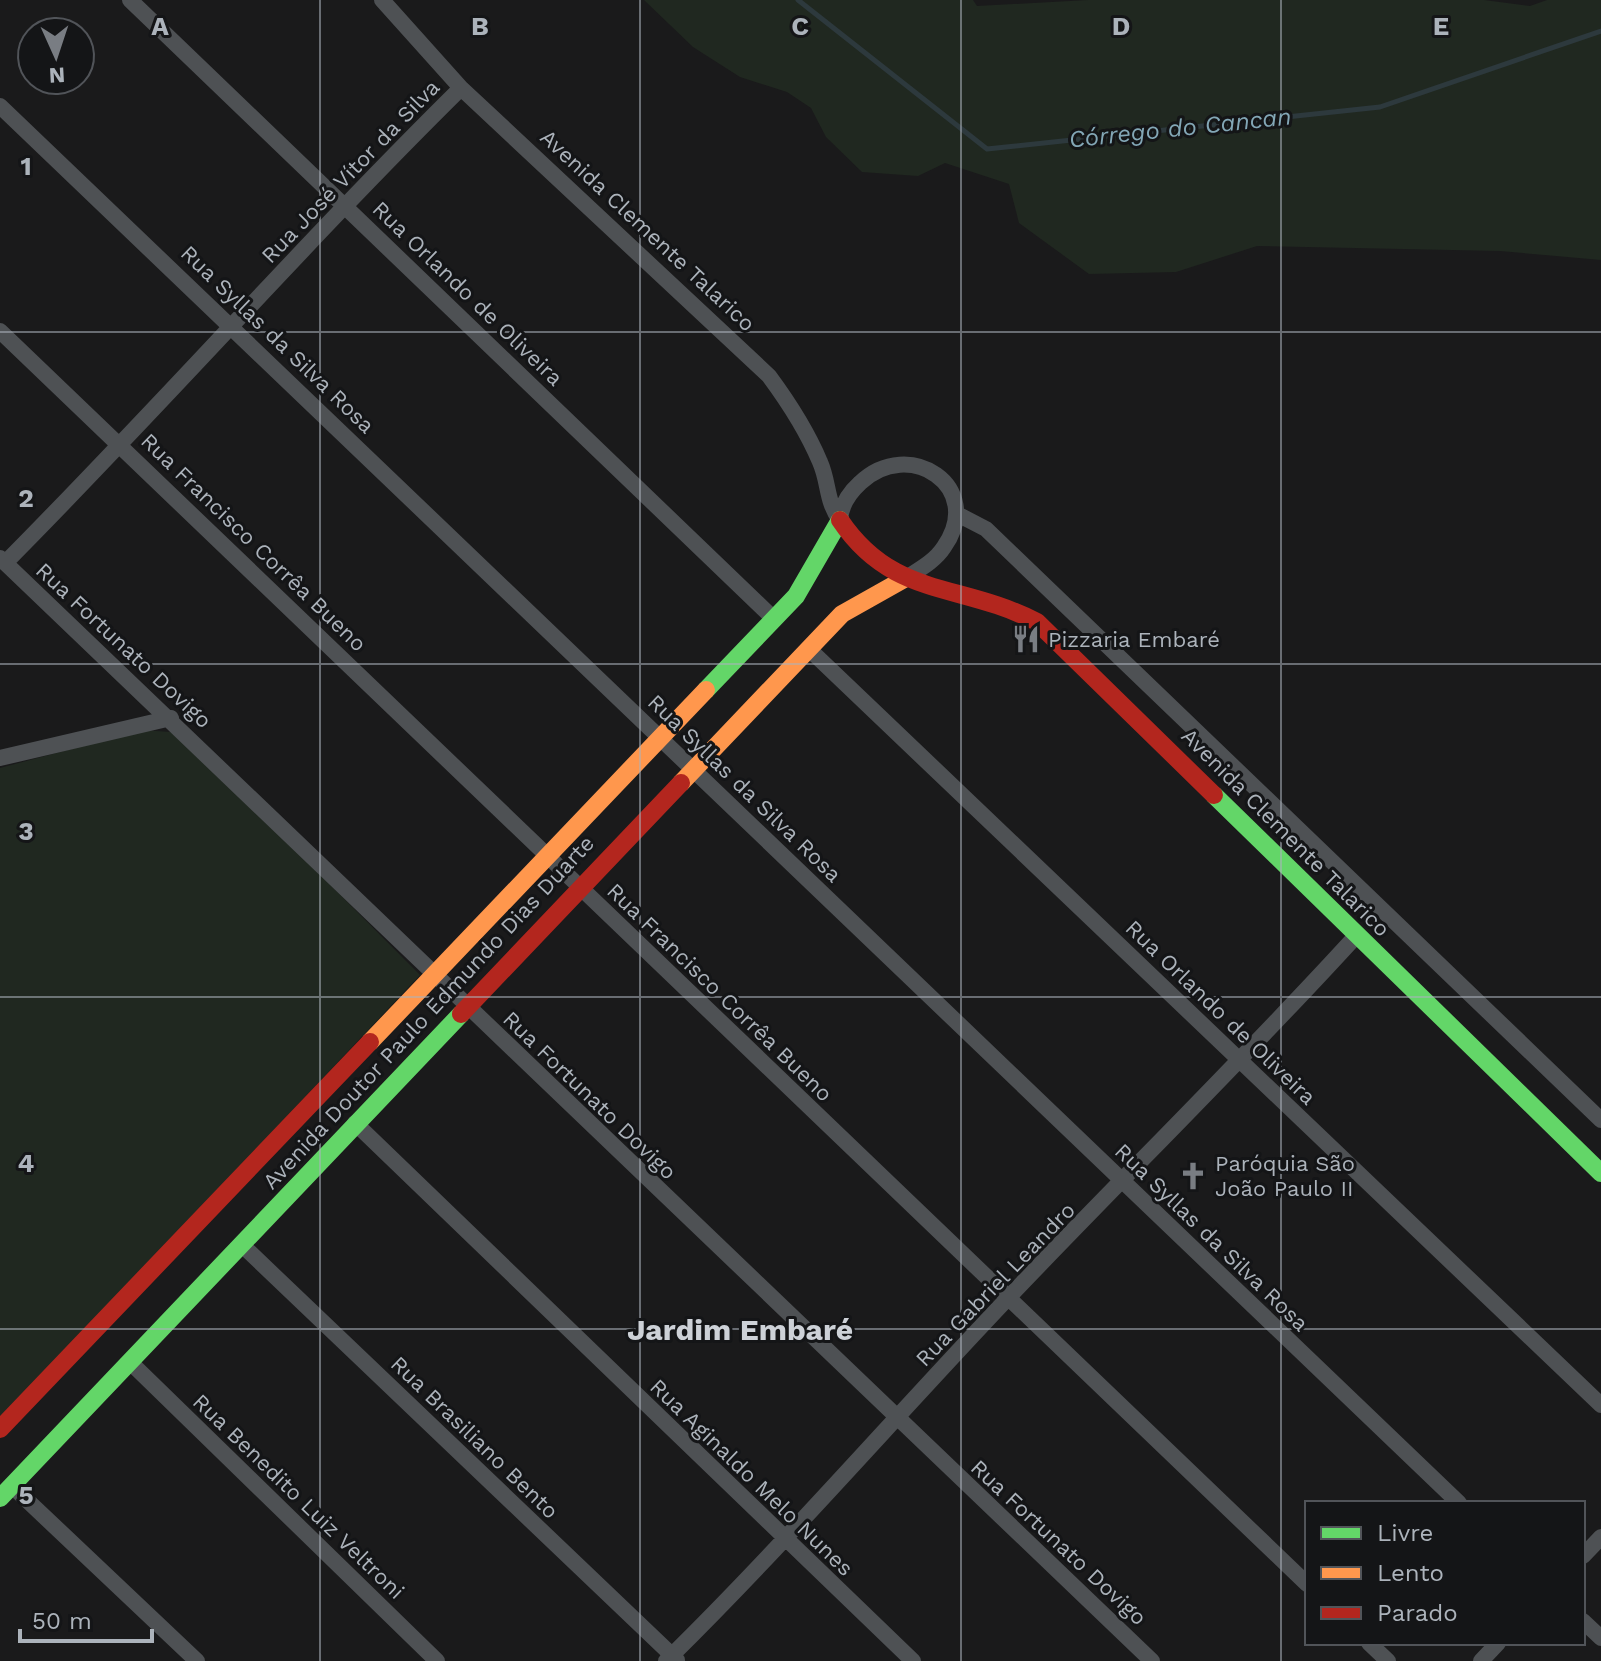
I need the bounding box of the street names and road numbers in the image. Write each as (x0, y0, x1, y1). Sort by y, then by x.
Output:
street label: Rua José Vítor da Silva (256, 75, 444, 268)
street label: Avenida Clemente Talarico (535, 124, 760, 336)
street label: Rua Orlando de Oliveira (368, 196, 568, 391)
street label: Rua Syllas da Silva Rosa (176, 240, 379, 438)
street label: Rua Francisco Corrêa Bueno (136, 428, 371, 657)
street label: Rua Fortunato Dovigo (31, 558, 217, 733)
street label: Rua Syllas da Silva Rosa (643, 689, 846, 887)
street label: Avenida Clemente Talarico (1176, 723, 1395, 942)
street label: Avenida Doutor Paulo Edmundo Dias Duarte (258, 831, 599, 1194)
street label: Rua Francisco Corrêa Bueno (602, 878, 837, 1107)
street label: Rua Orlando de Oliveira (1121, 915, 1321, 1110)
street label: Rua Fortunato Dovigo (498, 1006, 681, 1184)
street label: Rua Syllas da Silva Rosa (1110, 1138, 1313, 1336)
street label: Rua Gabriel Leandro (911, 1197, 1080, 1371)
street label: Rua Brasiliano Bento (386, 1351, 563, 1524)
street label: Rua Aginaldo Melo Nunes (645, 1374, 858, 1581)
street label: Rua Benedito Luiz Veltroni (188, 1389, 409, 1604)
street label: Rua Fortunato Dovigo (966, 1455, 1152, 1630)

